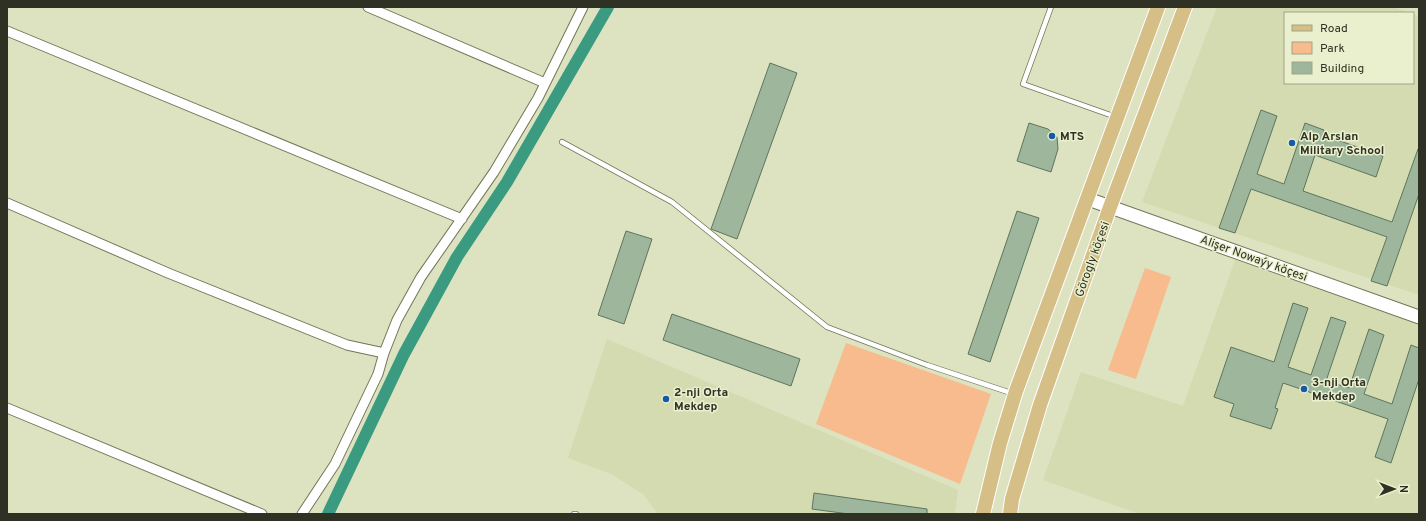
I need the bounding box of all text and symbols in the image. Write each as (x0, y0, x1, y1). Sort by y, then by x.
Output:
legend (1284, 12, 1414, 84)
text: Road (1320, 21, 1348, 37)
text: Park (1320, 41, 1345, 57)
text: Building (1320, 61, 1364, 77)
place label: MTS (1060, 129, 1084, 145)
place label: Alp Arslan Military School (1300, 129, 1384, 159)
marker: MTS (1047, 131, 1057, 141)
marker: Alp Arslan Military School (1287, 138, 1297, 148)
street label: Görogly köçesi (1072, 219, 1114, 299)
street label: Alişer Nowaýy köçesi (1198, 232, 1309, 286)
place label: 3-nji Orta Mekdep (1312, 375, 1366, 405)
marker: 3-nji Orta Mekdep (1299, 384, 1309, 394)
place label: 2-nji Orta Mekdep (674, 385, 728, 415)
marker: 2-nji Orta Mekdep (661, 394, 671, 404)
north arrow (1374, 469, 1414, 509)
text: N (1396, 485, 1410, 493)

